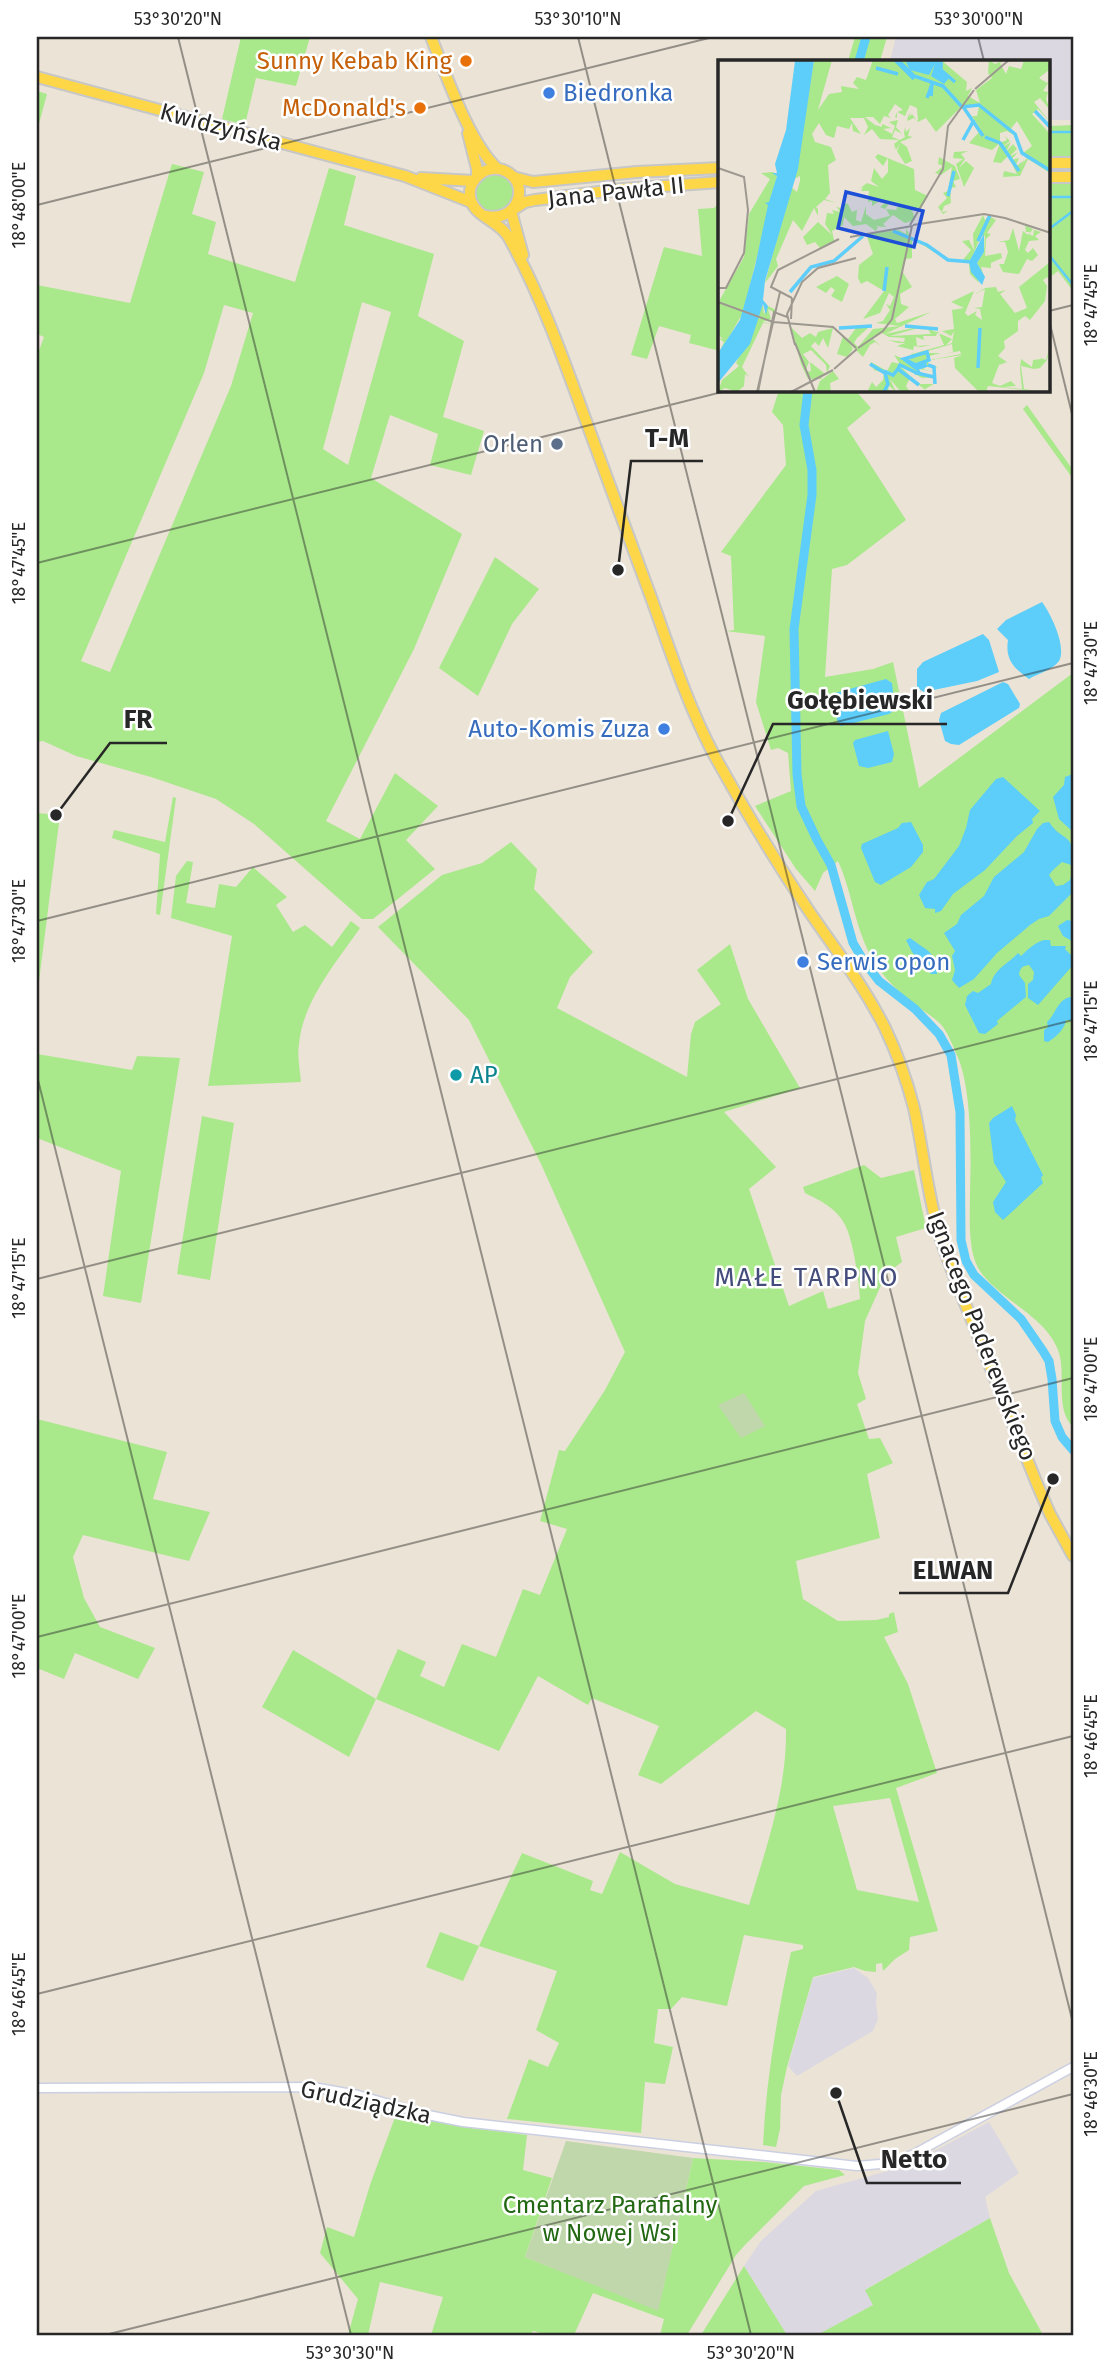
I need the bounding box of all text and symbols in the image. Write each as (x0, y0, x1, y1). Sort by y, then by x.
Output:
text: 53°30'20"N (134, 8, 222, 30)
text: 53°30'10"N (534, 8, 622, 30)
text: 53°30'00"N (934, 8, 1024, 30)
place label: Sunny Kebab King (257, 47, 453, 75)
marker: Sunny Kebab King (458, 53, 474, 69)
inset map (718, 60, 1050, 392)
place label: Biedronka (563, 79, 673, 107)
marker: Biedronka (541, 85, 557, 101)
place label: McDonald's (282, 94, 406, 122)
street label: Kwidzyńska (157, 97, 285, 157)
marker: McDonald's (412, 100, 428, 116)
text: 18°48'00"E (8, 162, 30, 248)
street label: Jana Pawła II (546, 171, 686, 213)
text: 18°47'45"E (1080, 264, 1102, 346)
callout: T-M (631, 414, 703, 461)
text: T-M (645, 423, 689, 454)
place label: Orlen (483, 430, 543, 458)
marker: Orlen (549, 436, 565, 452)
text: 18°47'45"E (8, 522, 30, 604)
text: 18°47'30"E (1080, 621, 1102, 705)
callout: Gołębiewski (773, 677, 947, 724)
text: Gołębiewski (787, 685, 933, 716)
callout: FR (110, 696, 167, 743)
text: FR (124, 704, 153, 735)
place label: Auto-Komis Zuza (468, 715, 650, 743)
marker: Auto-Komis Zuza (656, 721, 672, 737)
text: 18°47'30"E (8, 879, 30, 963)
place label: Serwis opon (817, 948, 950, 976)
marker: Serwis opon (795, 954, 811, 970)
text: 18°47'15"E (1080, 980, 1102, 1062)
place label: AP (470, 1061, 498, 1089)
marker: AP (448, 1067, 464, 1083)
street label: Ignacego Paderewskiego (922, 1207, 1042, 1465)
text: 18°47'15"E (8, 1237, 30, 1319)
district label: MAŁE TARPNO (715, 1262, 899, 1293)
text: 18°47'00"E (1080, 1337, 1102, 1421)
callout: ELWAN (899, 1546, 1008, 1593)
text: ELWAN (913, 1555, 993, 1586)
text: 18°47'00"E (8, 1594, 30, 1678)
text: 18°46'45"E (1080, 1694, 1102, 1778)
text: 18°46'45"E (8, 1952, 30, 2036)
text: 18°46'30"E (1080, 2051, 1102, 2137)
street label: Grudziądzka (298, 2074, 434, 2130)
callout: Netto (867, 2136, 961, 2183)
text: Netto (881, 2144, 947, 2175)
park label: Cmentarz Parafialny w Nowej Wsi (503, 2191, 718, 2247)
text: 53°30'30"N (306, 2342, 394, 2364)
text: 53°30'20"N (707, 2342, 795, 2364)

